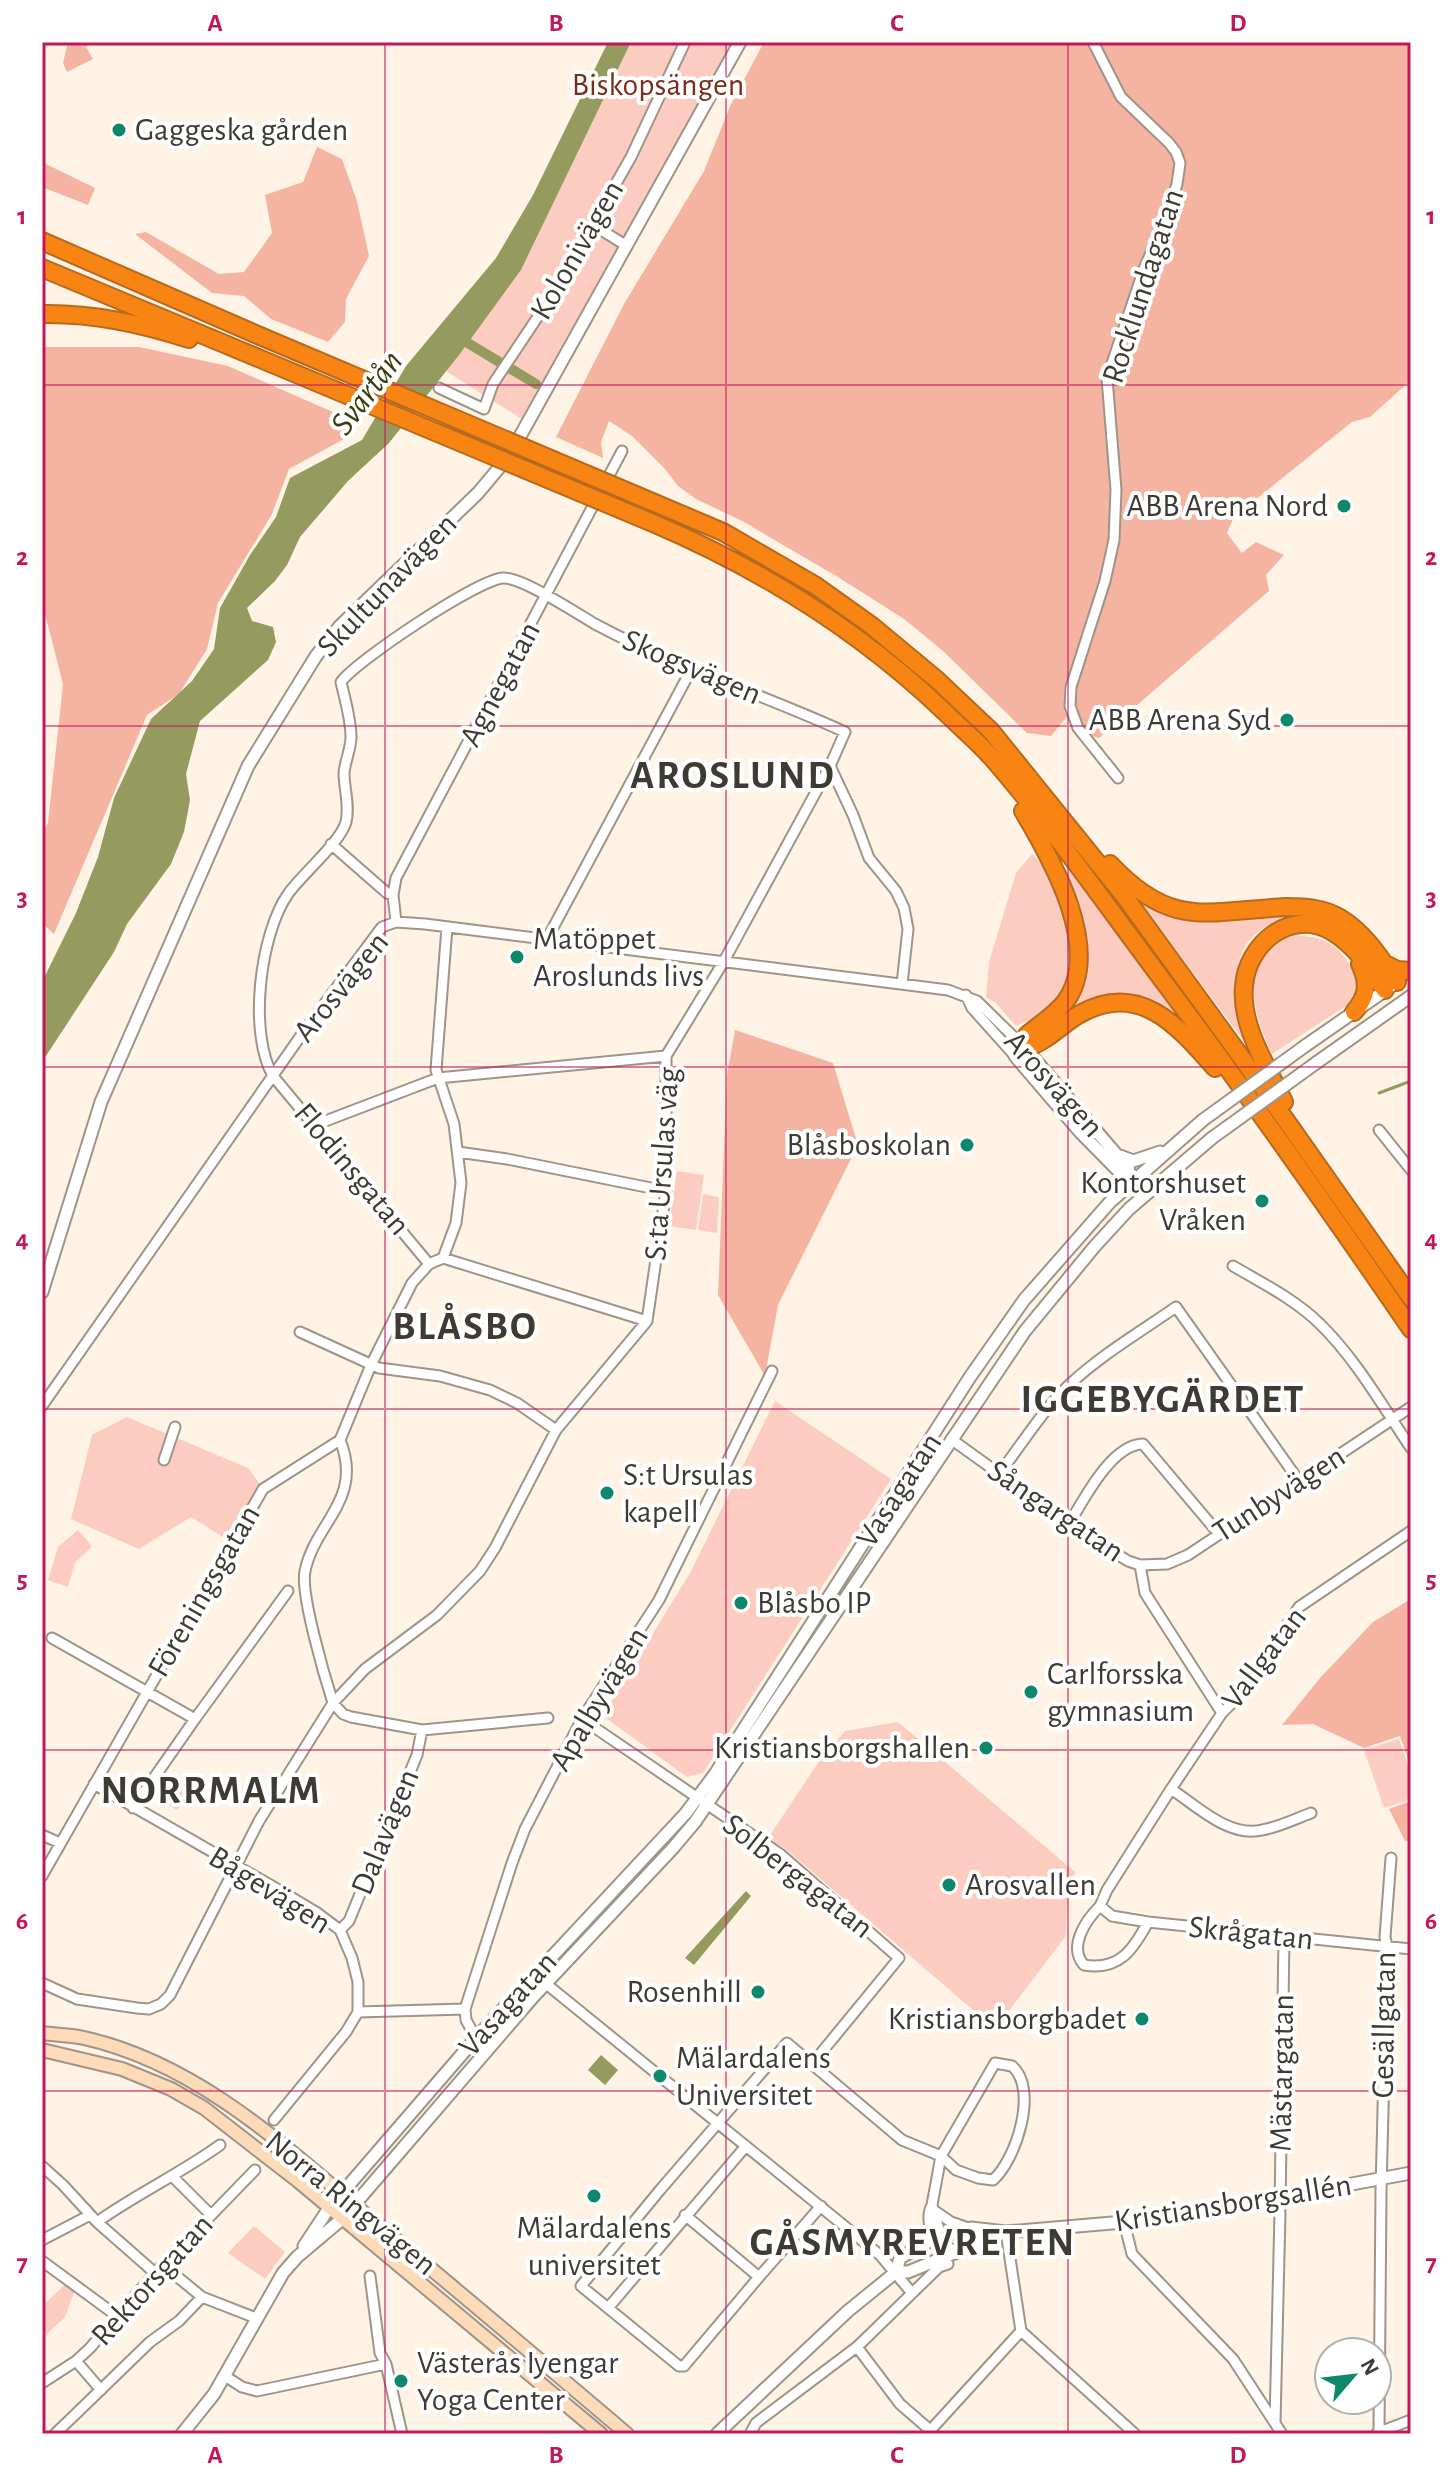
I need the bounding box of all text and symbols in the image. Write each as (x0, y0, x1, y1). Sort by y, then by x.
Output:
text: A (207, 10, 223, 36)
text: B (548, 10, 564, 36)
text: C (890, 10, 904, 36)
text: D (1229, 10, 1247, 36)
park label: Biskopsängen (572, 69, 744, 101)
place label: Gaggeska gården (135, 114, 348, 146)
marker: Gaggeska gården (110, 121, 128, 139)
street label: Kolonivägen (524, 175, 630, 325)
street label: Rocklundagatan (1097, 185, 1189, 387)
text: 1 (17, 203, 27, 229)
text: 1 (1426, 203, 1436, 229)
water label: Svartån (325, 345, 409, 441)
place label: ABB Arena Nord (1127, 490, 1328, 522)
marker: ABB Arena Nord (1335, 497, 1353, 515)
street label: Skultunavägen (311, 507, 463, 663)
text: 2 (16, 544, 28, 570)
text: 2 (1425, 544, 1437, 570)
street label: Agnegatan (454, 616, 546, 752)
street label: Skogsvägen (618, 624, 766, 710)
place label: ABB Arena Syd (1089, 704, 1271, 736)
marker: ABB Arena Syd (1278, 711, 1296, 729)
district label: AROSLUND (630, 756, 836, 796)
text: 3 (16, 885, 28, 911)
text: 3 (1425, 885, 1437, 911)
place label: Matöppet Aroslunds livs (533, 923, 704, 992)
street label: Arosvägen (287, 926, 395, 1048)
marker: Matöppet Aroslunds livs (508, 948, 526, 966)
street label: Arosvägen (998, 1025, 1110, 1143)
street label: S:ta Ursulas väg (639, 1066, 685, 1262)
street label: Flodinsgatan (288, 1097, 416, 1241)
place label: Blåsboskolan (787, 1129, 951, 1161)
marker: Blåsboskolan (958, 1136, 976, 1154)
place label: Kontorshuset Vråken (1080, 1167, 1246, 1236)
marker: Kontorshuset Vråken (1253, 1192, 1271, 1210)
text: 4 (15, 1226, 29, 1252)
text: 4 (1424, 1226, 1438, 1252)
district label: BLÅSBO (392, 1302, 538, 1347)
district label: IGGEBYGÄRDET (1021, 1377, 1305, 1420)
street label: Vasagatan (850, 1427, 948, 1553)
street label: Tunbyvägen (1207, 1440, 1351, 1548)
street label: Sångargatan (982, 1454, 1130, 1568)
place label: S:t Ursulas kapell (623, 1459, 753, 1528)
marker: S:t Ursulas kapell (598, 1484, 616, 1502)
street label: Föreningsgatan (142, 1500, 266, 1682)
text: 5 (16, 1567, 28, 1593)
text: 5 (1425, 1567, 1437, 1593)
place label: Blåsbo IP (757, 1587, 871, 1619)
marker: Blåsbo IP (732, 1594, 750, 1612)
street label: Vallgatan (1216, 1601, 1312, 1715)
street label: Apalbyvägen (544, 1622, 654, 1776)
place label: Carlforsska gymnasium (1047, 1658, 1194, 1727)
marker: Carlforsska gymnasium (1022, 1683, 1040, 1701)
place label: Kristiansborgshallen (714, 1732, 970, 1764)
marker: Kristiansborgshallen (977, 1739, 995, 1757)
street label: Dalavägen (345, 1765, 425, 1899)
district label: NORRMALM (100, 1771, 322, 1811)
street label: Solbergagatan (717, 1808, 879, 1944)
street label: Bågevägen (203, 1840, 337, 1940)
place label: Arosvallen (965, 1869, 1096, 1901)
marker: Arosvallen (940, 1876, 958, 1894)
text: 6 (16, 1908, 28, 1934)
text: 6 (1425, 1908, 1437, 1934)
street label: Skrågatan (1187, 1911, 1315, 1955)
street label: Vasagatan (453, 1945, 563, 2063)
street label: Gesällgatan (1367, 1951, 1401, 2099)
place label: Rosenhill (626, 1976, 742, 2008)
marker: Rosenhill (749, 1983, 767, 2001)
street label: Mästargatan (1265, 1994, 1299, 2152)
place label: Kristiansborgbadet (888, 2003, 1126, 2035)
marker: Kristiansborgbadet (1133, 2010, 1151, 2028)
place label: Mälardalens Universitet (676, 2042, 831, 2111)
marker: Mälardalens Universitet (651, 2067, 669, 2085)
street label: Norra Ringvägen (260, 2125, 442, 2281)
street label: Kristiansborgsallén (1112, 2168, 1354, 2238)
marker: Mälardalens universitet (585, 2187, 603, 2205)
street label: Rektorsgatan (85, 2208, 219, 2352)
place label: Mälardalens universitet (517, 2212, 671, 2281)
district label: GÅSMYREVRETEN (750, 2218, 1076, 2263)
text: 7 (16, 2250, 28, 2276)
text: 7 (1425, 2250, 1437, 2276)
north arrow (1313, 2336, 1393, 2416)
place label: Västerås Iyengar Yoga Center (417, 2347, 619, 2416)
text: N (1356, 2355, 1383, 2379)
marker: Västerås Iyengar Yoga Center (392, 2372, 410, 2390)
text: A (207, 2442, 223, 2468)
text: B (548, 2442, 564, 2468)
text: C (890, 2442, 904, 2468)
text: D (1229, 2442, 1247, 2468)

